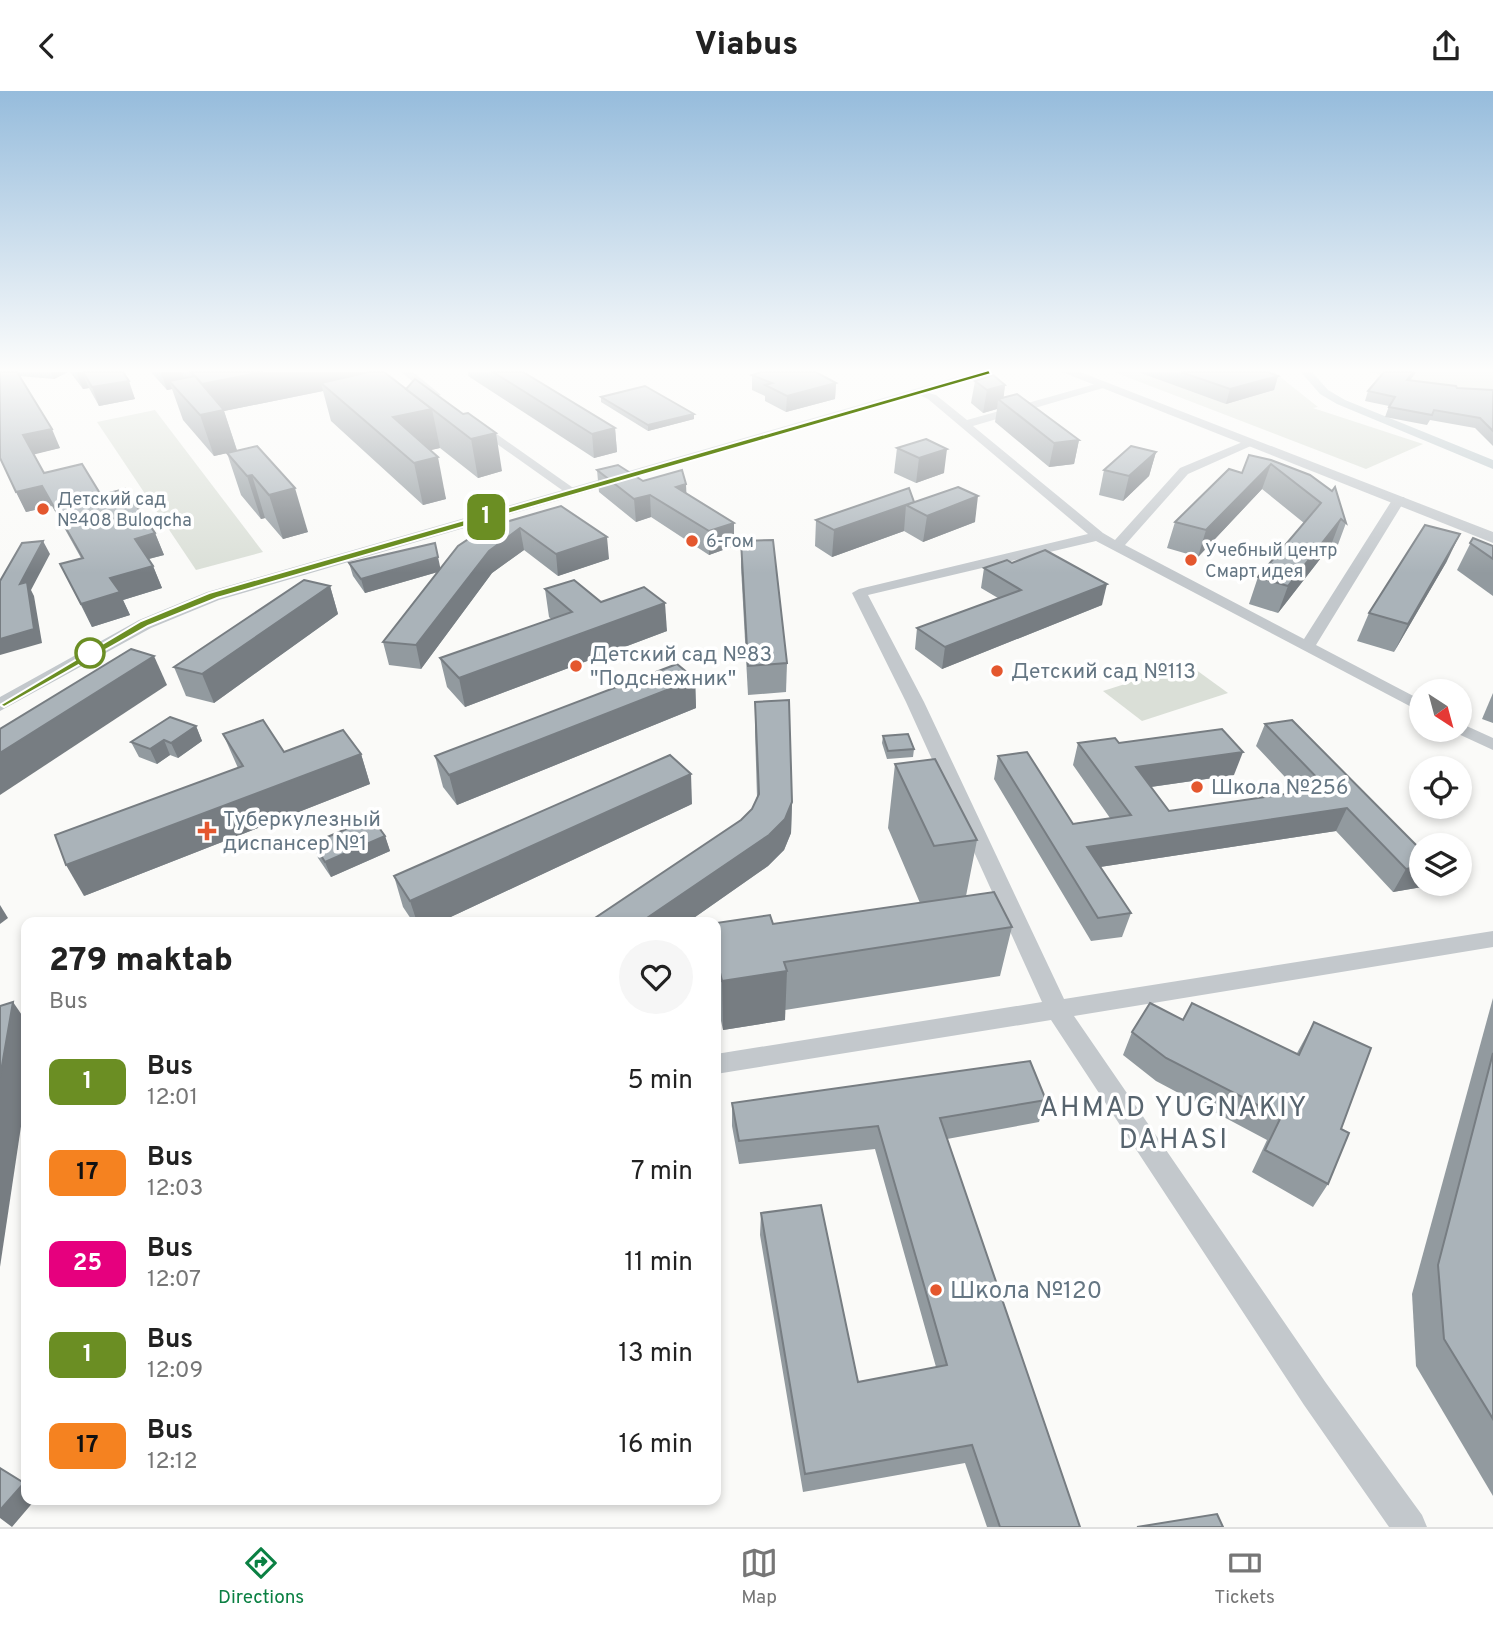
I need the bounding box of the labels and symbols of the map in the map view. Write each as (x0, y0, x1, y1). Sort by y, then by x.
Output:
place label: Детский сад №408 Buloqcha (57, 489, 192, 533)
line badge: 1 (463, 494, 509, 540)
marker: Детский сад №408 Buloqcha (35, 501, 51, 517)
place label: 6-гом (706, 531, 754, 554)
marker: 6-гом (684, 533, 700, 549)
place label: Учебный центр Смарт идея (1205, 540, 1337, 584)
marker: Учебный центр Смарт идея (1183, 552, 1199, 568)
unlabelled marker (75, 638, 105, 668)
place label: Детский сад №83 "Подснежник" (590, 642, 772, 693)
marker: Детский сад №83 "Подснежник" (568, 658, 584, 674)
place label: Детский сад №113 (1011, 659, 1196, 686)
marker: Детский сад №113 (989, 663, 1005, 679)
north arrow (1409, 679, 1472, 742)
place label: Школа №256 (1211, 775, 1348, 802)
marker: Школа №256 (1189, 779, 1205, 795)
place label: Туберкулезный диспансер №1 (223, 807, 381, 858)
marker: Туберкулезный диспансер №1 (197, 821, 217, 841)
district label: AHMAD YUGNAKIY DAHASI (1040, 1091, 1308, 1159)
place label: Школа №120 (950, 1277, 1102, 1307)
marker: Школа №120 (928, 1282, 944, 1298)

